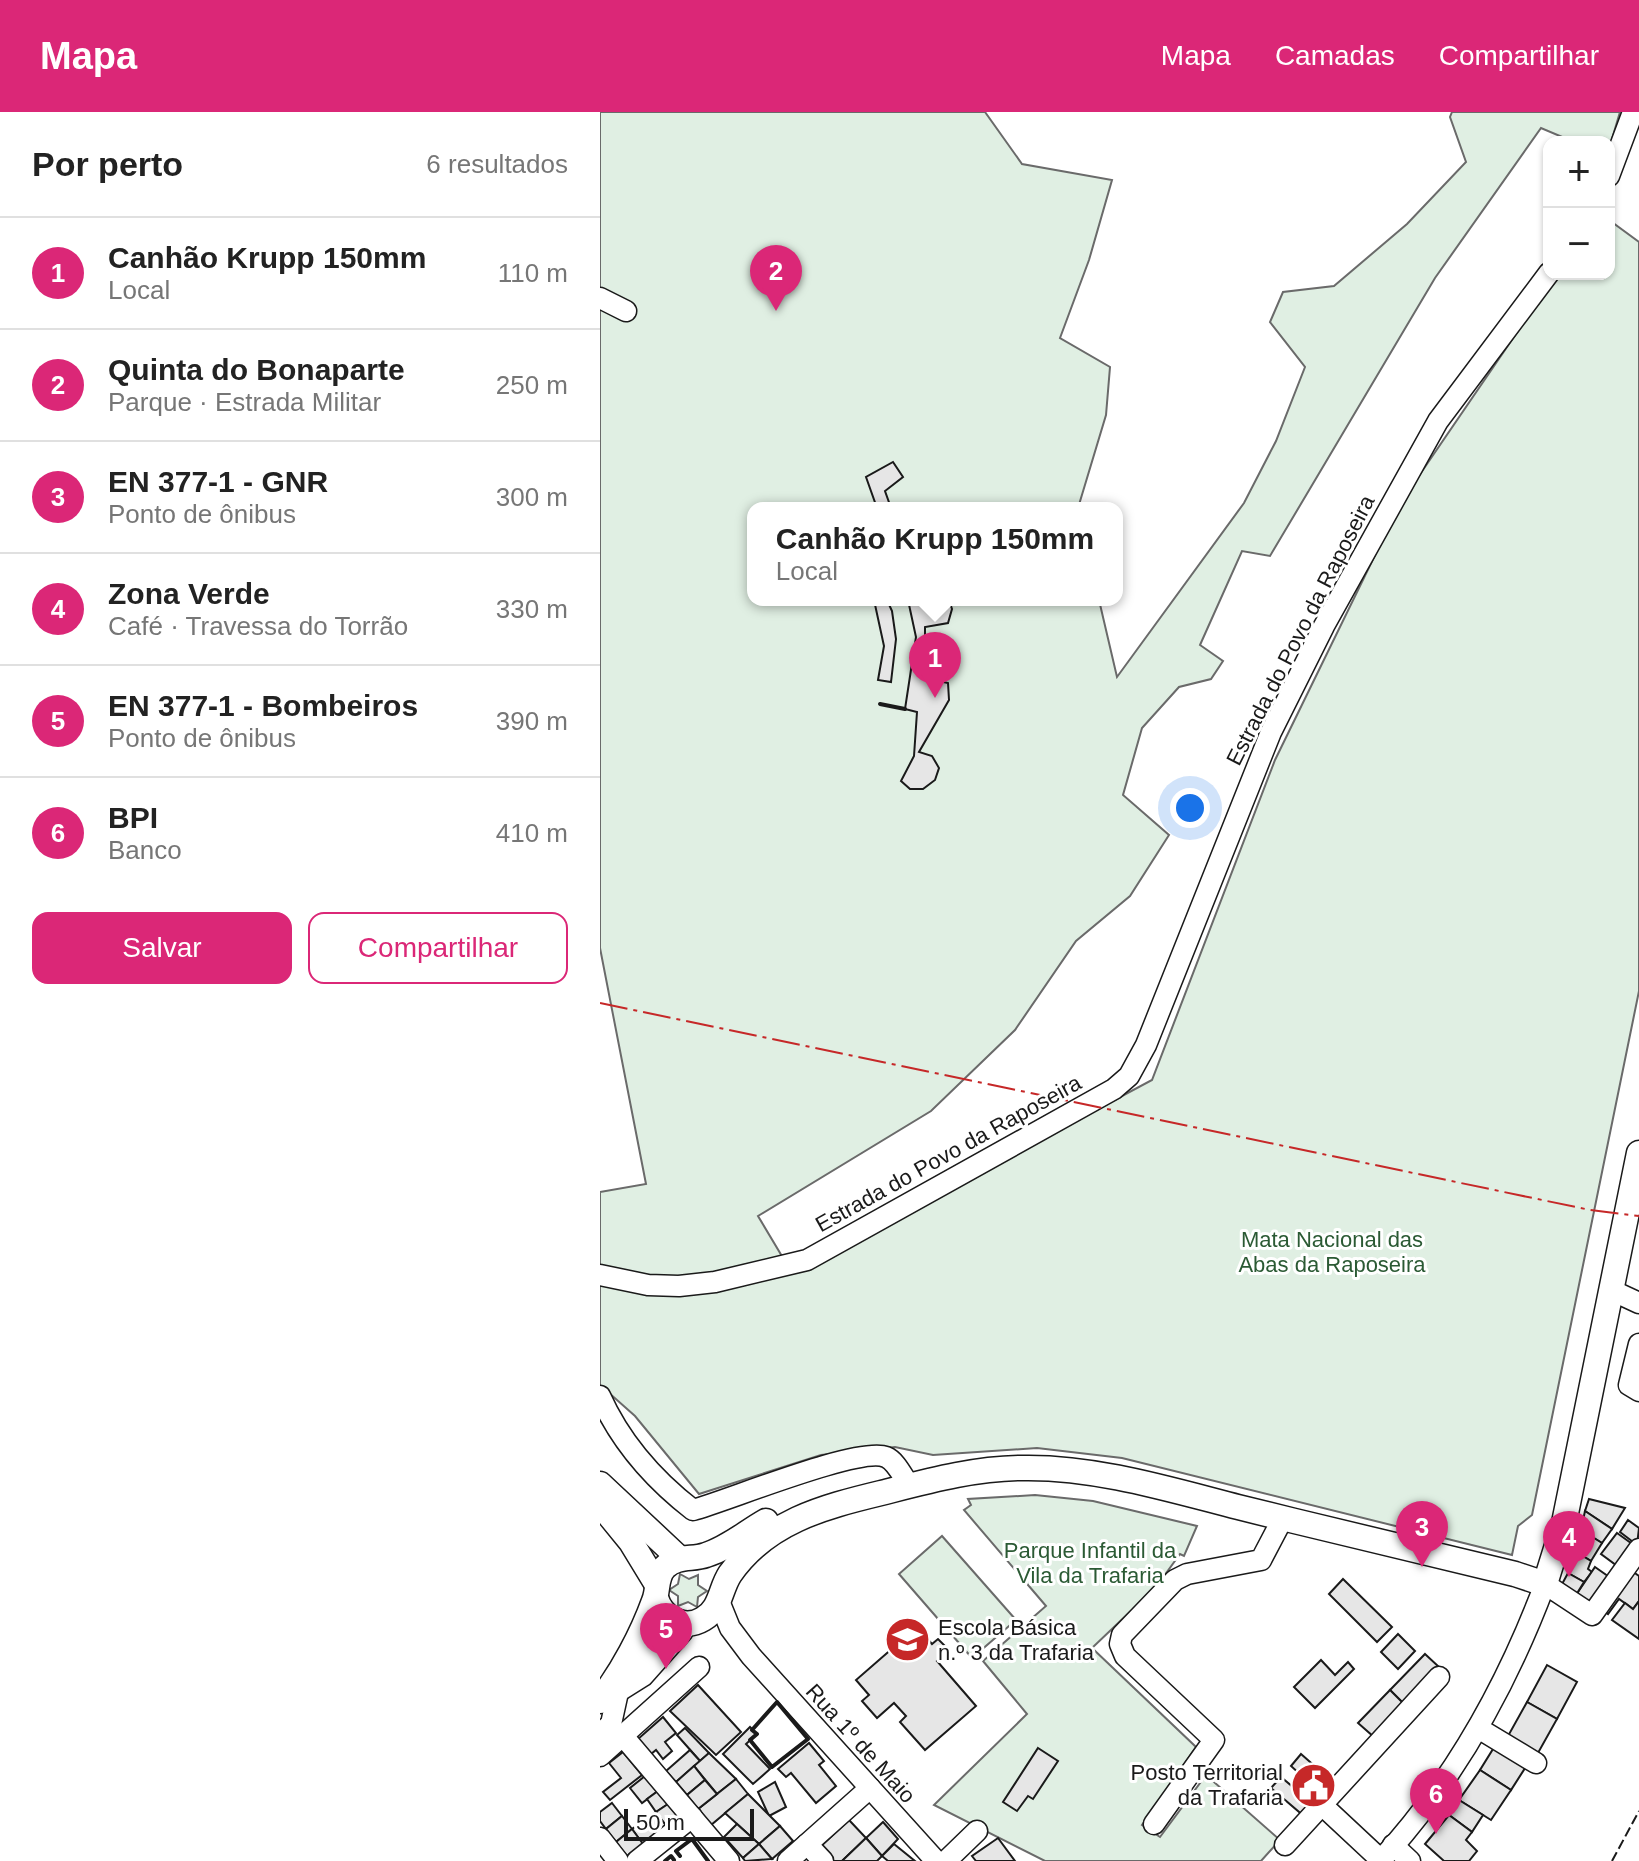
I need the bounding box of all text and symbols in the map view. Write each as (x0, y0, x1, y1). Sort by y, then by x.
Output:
text: Mapa (40, 35, 137, 77)
text: Mapa (1161, 40, 1231, 71)
text: Camadas (1275, 40, 1395, 71)
text: Compartilhar (1439, 40, 1599, 71)
map controls (1543, 136, 1615, 280)
button: + (1543, 136, 1615, 208)
text: Por perto (32, 145, 183, 183)
text: 6 resultados (426, 149, 568, 179)
button: − (1543, 208, 1615, 280)
text: Canhão Krupp 150mm (108, 241, 426, 274)
pin: 2 (750, 245, 802, 311)
text: 1 (51, 258, 65, 288)
text: 110 m (498, 258, 568, 288)
text: Local (108, 275, 170, 305)
text: Quinta do Bonaparte (108, 353, 405, 386)
text: 2 (51, 370, 65, 400)
text: 250 m (496, 370, 568, 400)
text: Parque · Estrada Militar (108, 387, 381, 417)
text: EN 377-1 - GNR (108, 465, 328, 498)
text: 3 (51, 482, 65, 512)
text: 300 m (496, 482, 568, 512)
street label: Estrada do Povo da Raposeira (1221, 490, 1380, 769)
text: Ponto de ônibus (108, 499, 296, 529)
popup (747, 502, 1123, 606)
text: Canhão Krupp 150mm (776, 522, 1094, 555)
text: Local (776, 556, 838, 586)
text: Zona Verde (108, 577, 270, 610)
text: 4 (51, 594, 65, 624)
text: 330 m (496, 594, 568, 624)
text: Café · Travessa do Torrão (108, 611, 408, 641)
pin: 1 (909, 632, 961, 698)
text: EN 377-1 - Bombeiros (108, 689, 418, 722)
text: 5 (51, 706, 65, 736)
text: 390 m (496, 706, 568, 736)
text: Ponto de ônibus (108, 723, 296, 753)
your location (1170, 788, 1210, 828)
text: BPI (108, 801, 158, 834)
text: 6 (51, 818, 65, 848)
text: 410 m (496, 818, 568, 848)
text: Banco (108, 835, 182, 865)
button: Salvar (32, 912, 292, 984)
button: Compartilhar (308, 912, 568, 984)
street label: Estrada do Povo da Raposeira (811, 1070, 1086, 1237)
park label: Mata Nacional das Abas da Raposeira (1238, 1227, 1426, 1277)
pin: 3 (1396, 1501, 1448, 1567)
pin: 4 (1543, 1511, 1595, 1577)
park label: Parque Infantil da Vila da Trafaria (1004, 1538, 1177, 1588)
pin: 5 (640, 1603, 692, 1669)
place label: Escola Básica n.º 3 da Trafaria (938, 1615, 1095, 1665)
school or university icon: Escola Básica n.º 3 da Trafaria (883, 1616, 931, 1664)
street label: Rua 1º de Maio (801, 1679, 920, 1808)
place label: Posto Territorial da Trafaria (1131, 1760, 1284, 1810)
public building icon: Posto Territorial da Trafaria (1290, 1761, 1338, 1809)
pin: 6 (1410, 1768, 1462, 1834)
scale bar (624, 1805, 754, 1841)
text: 50 m (636, 1810, 685, 1835)

